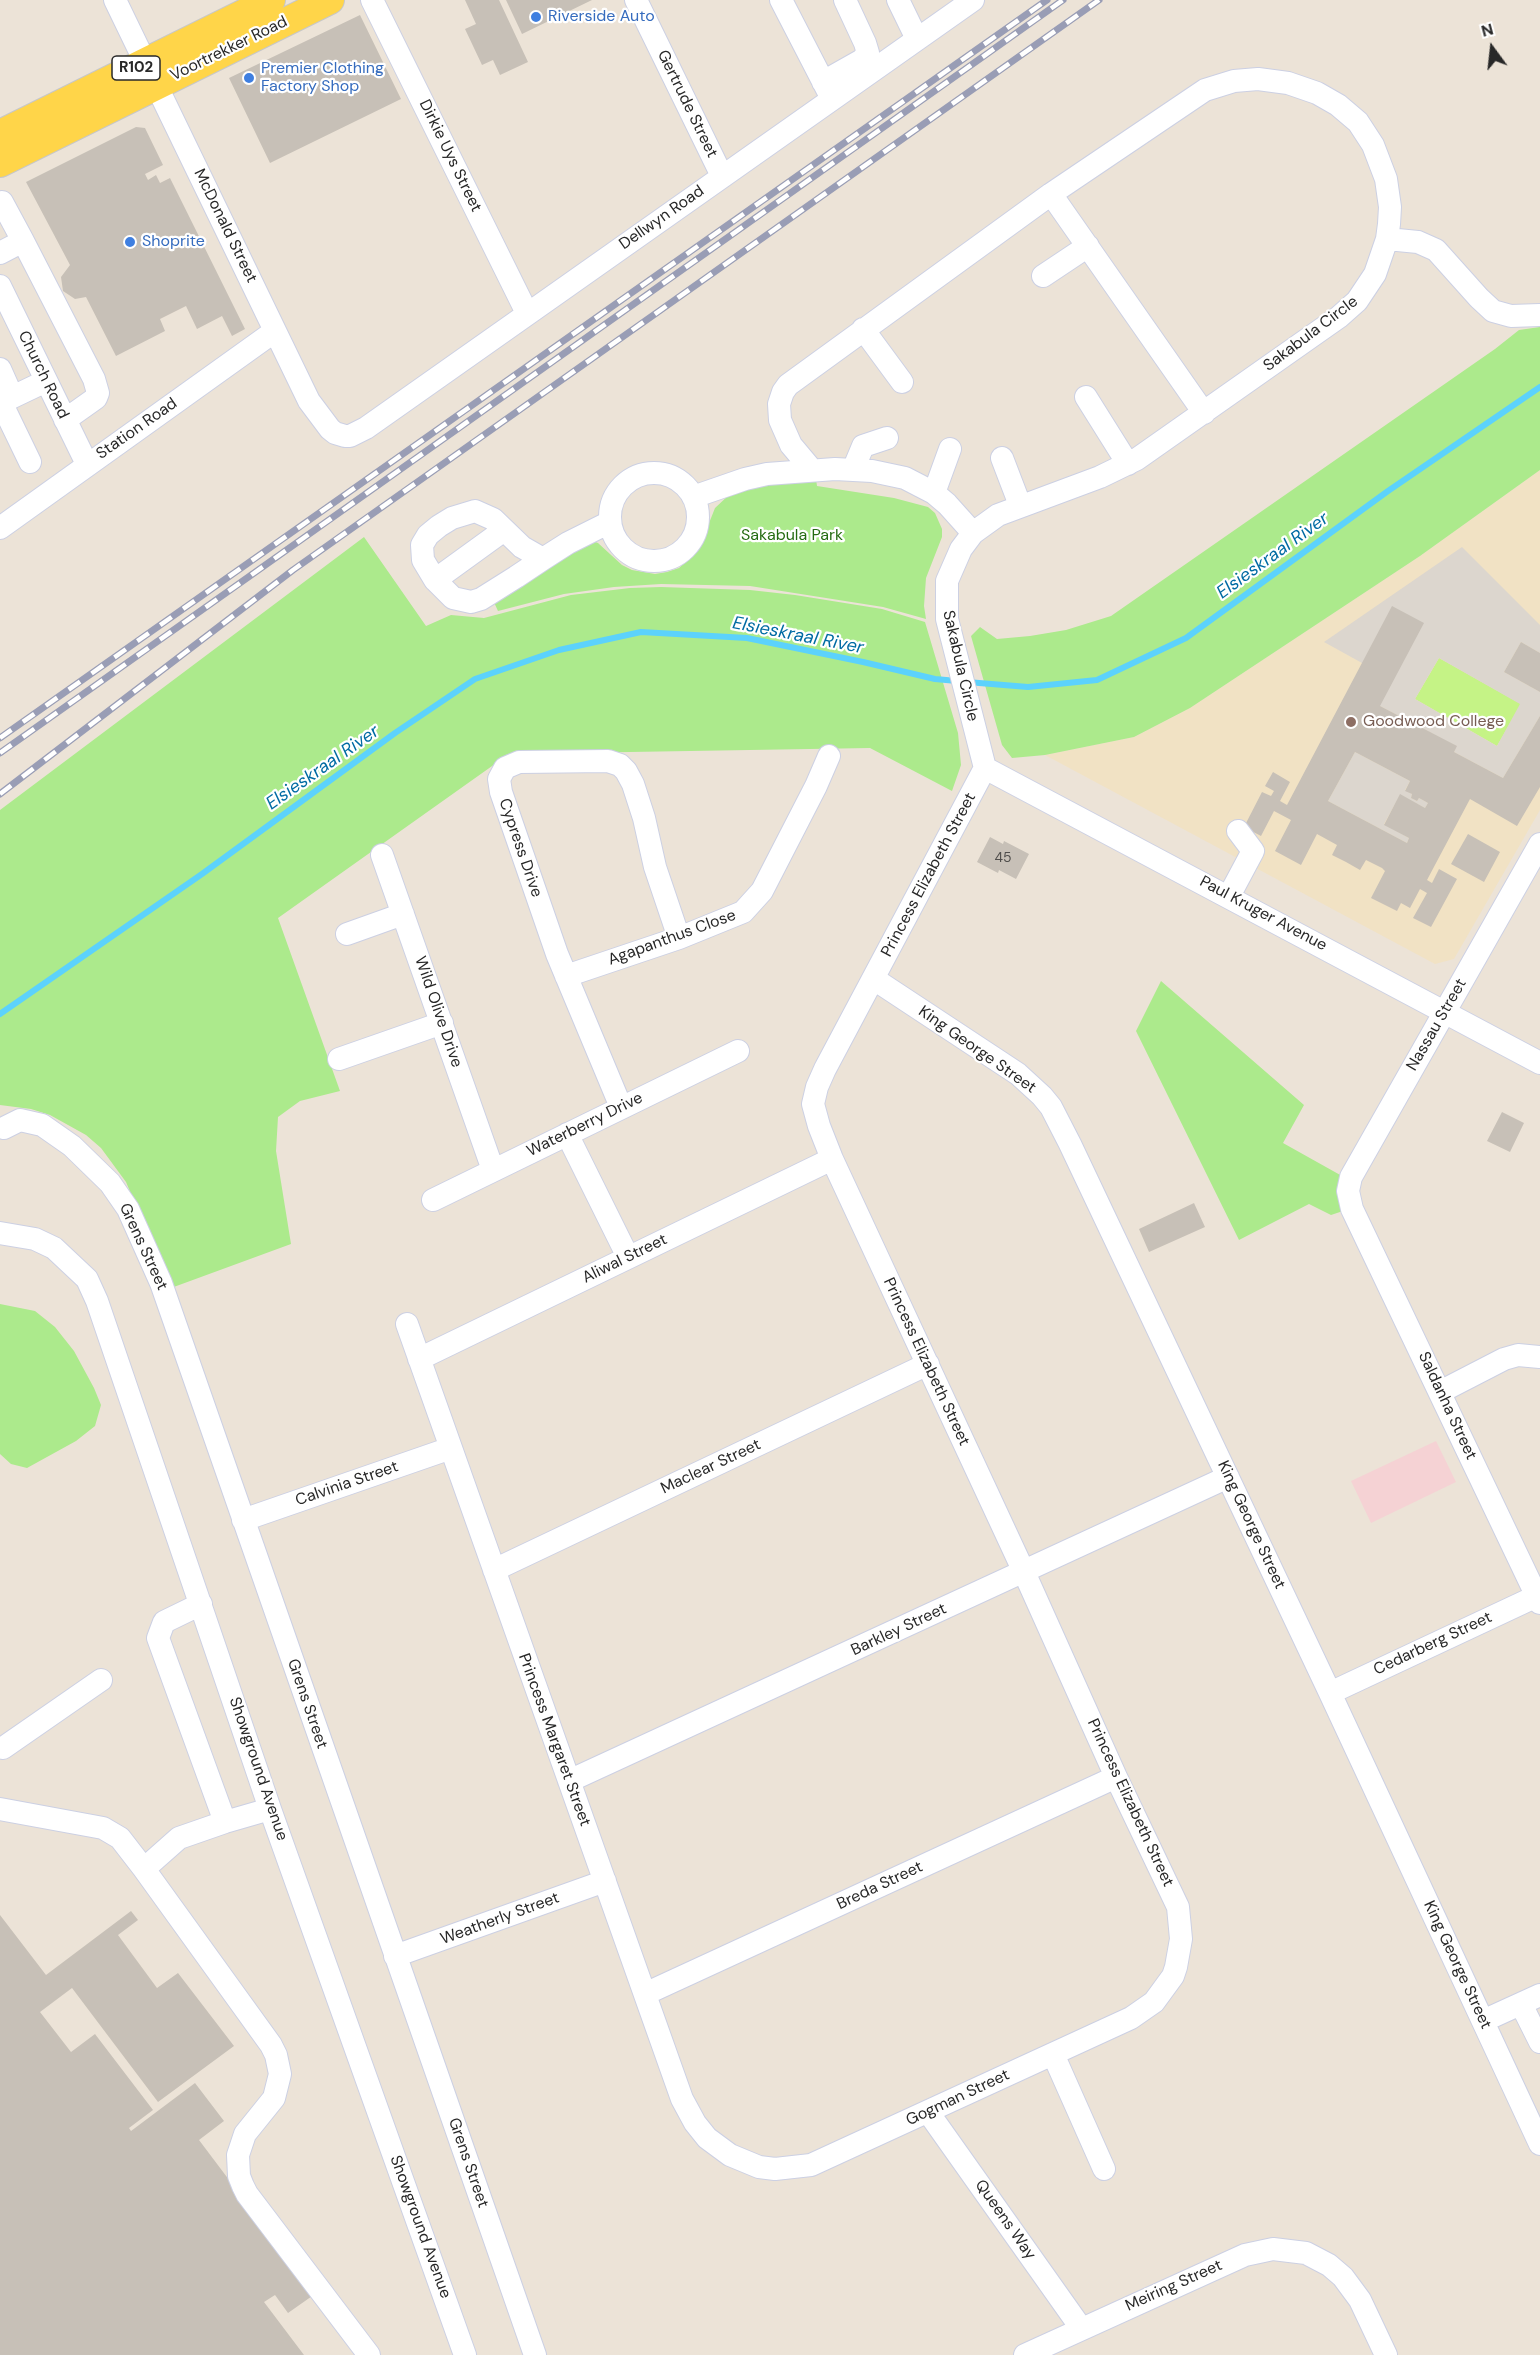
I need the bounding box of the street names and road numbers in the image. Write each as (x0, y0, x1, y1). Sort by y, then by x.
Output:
street label: Voortrekker Road (167, 12, 291, 86)
street label: Gertrude Street (653, 47, 721, 161)
road number: R102 (112, 56, 160, 80)
street label: Dirkie Uys Street (415, 97, 485, 215)
street label: McDonald Street (189, 166, 261, 286)
street label: Dellwyn Road (616, 182, 708, 254)
street label: Sakabula Circle (1260, 292, 1362, 376)
street label: Church Road (13, 328, 73, 422)
street label: Station Road (93, 394, 181, 464)
street label: Sakabula Circle (938, 609, 982, 723)
street label: Princess Elizabeth Street (878, 790, 980, 960)
street label: Cypress Drive (494, 796, 546, 900)
street label: Paul Kruger Avenue (1196, 872, 1330, 956)
street label: Agapanthus Close (605, 906, 739, 970)
street label: Wild Olive Drive (410, 954, 466, 1070)
street label: Nassau Street (1403, 975, 1471, 1075)
street label: King George Street (914, 1002, 1040, 1098)
street label: Waterberry Drive (524, 1089, 646, 1161)
street label: Grens Street (115, 1201, 171, 1293)
street label: Aliwal Street (580, 1230, 670, 1288)
street label: Princess Elizabeth Street (879, 1275, 973, 1449)
street label: Saldanha Street (1414, 1349, 1480, 1463)
street label: Maclear Street (658, 1435, 764, 1499)
street label: Calvinia Street (293, 1457, 401, 1511)
street label: King George Street (1213, 1458, 1289, 1592)
street label: Barkley Street (848, 1599, 950, 1661)
street label: Cedarberg Street (1371, 1608, 1495, 1680)
street label: Princess Margaret Street (514, 1651, 594, 1829)
street label: Grens Street (283, 1657, 331, 1751)
street label: Showground Avenue (224, 1695, 292, 1843)
street label: Princess Elizabeth Street (1083, 1716, 1177, 1890)
street label: Breda Street (834, 1858, 926, 1914)
street label: Weatherly Street (438, 1889, 562, 1949)
street label: King George Street (1419, 1898, 1495, 2032)
street label: Gogman Street (903, 2066, 1013, 2130)
street label: Grens Street (444, 2116, 492, 2210)
street label: Showground Avenue (385, 2153, 455, 2301)
street label: Queens Way (970, 2176, 1040, 2264)
street label: Meiring Street (1123, 2256, 1225, 2316)

